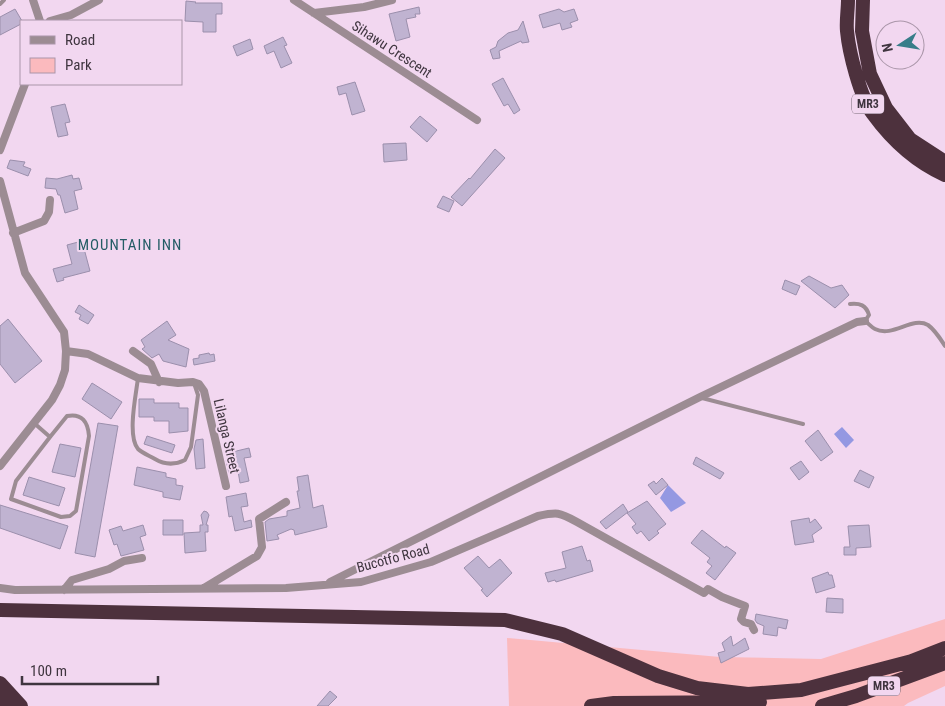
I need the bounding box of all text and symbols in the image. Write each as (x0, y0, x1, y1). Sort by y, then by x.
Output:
street label: Sihawu Crescent (349, 17, 435, 81)
legend (20, 20, 182, 85)
north arrow (875, 20, 925, 70)
text: Road (65, 31, 95, 49)
text: N (879, 42, 896, 54)
text: Park (65, 56, 92, 74)
road number: MR3 (852, 95, 884, 114)
district label: MOUNTAIN INN (78, 236, 182, 254)
street label: Lilanga Street (211, 397, 243, 475)
street label: Bucotfo Road (355, 541, 431, 575)
scale bar (22, 654, 159, 686)
text: 100 m (30, 662, 67, 680)
road number: MR3 (868, 676, 900, 696)

